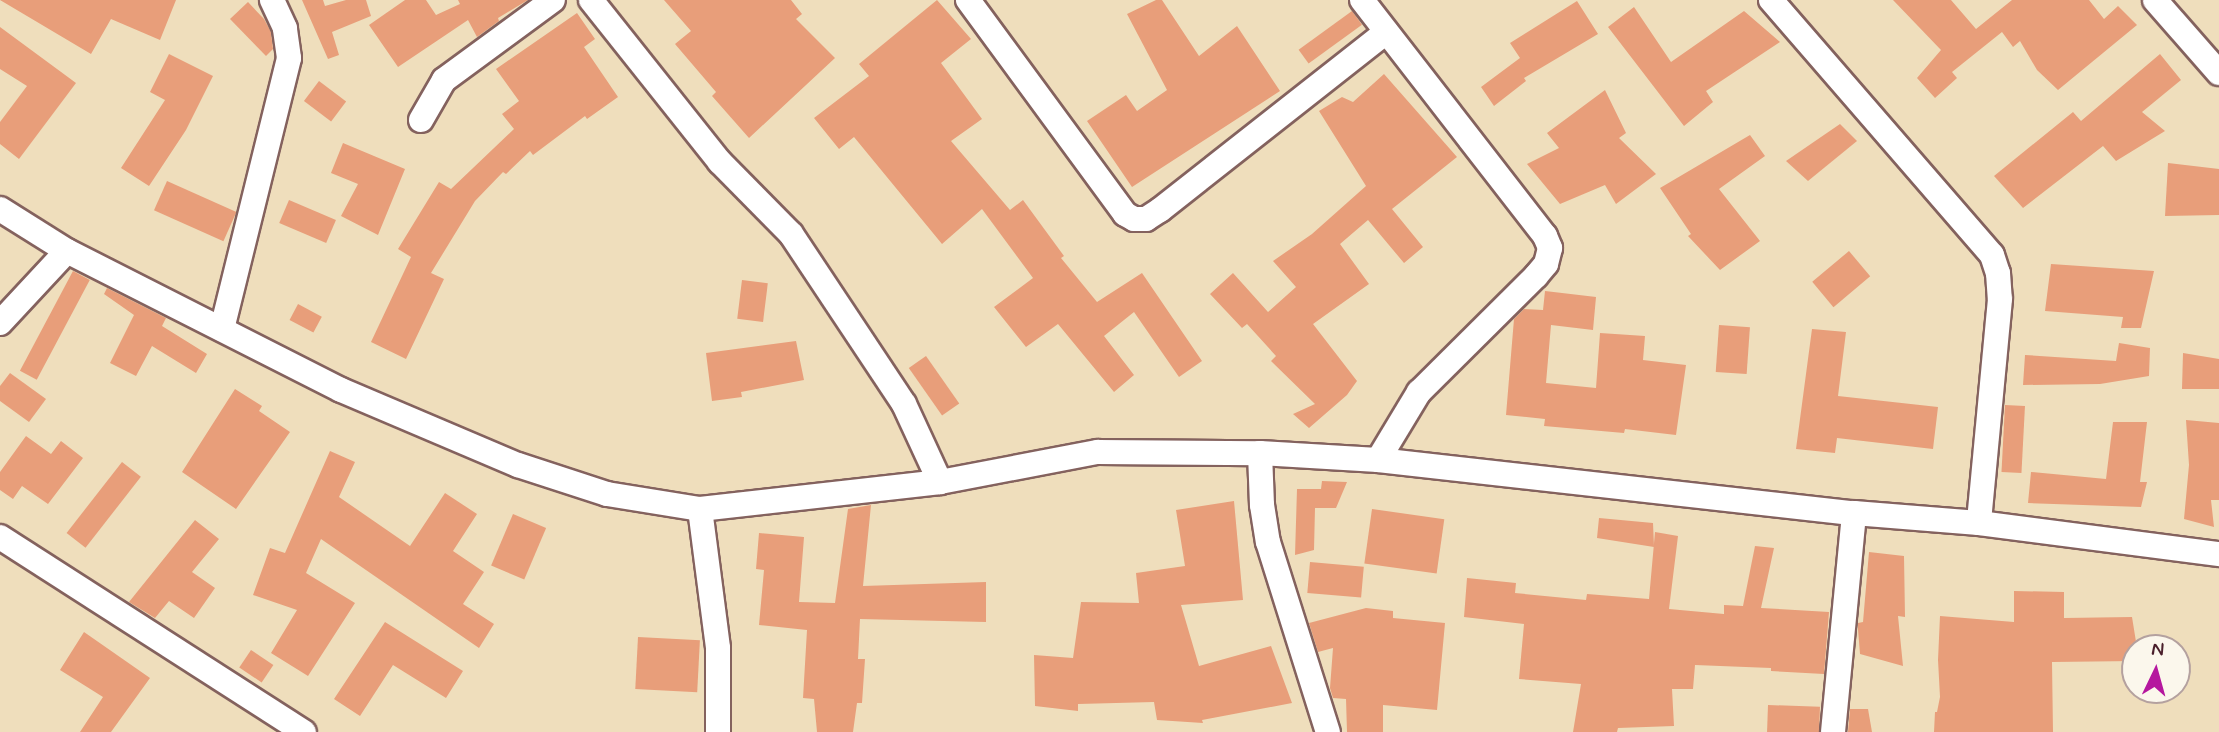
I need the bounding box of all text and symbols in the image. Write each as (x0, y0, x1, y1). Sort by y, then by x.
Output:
north arrow (2121, 634, 2191, 704)
text: N (2150, 637, 2165, 663)

